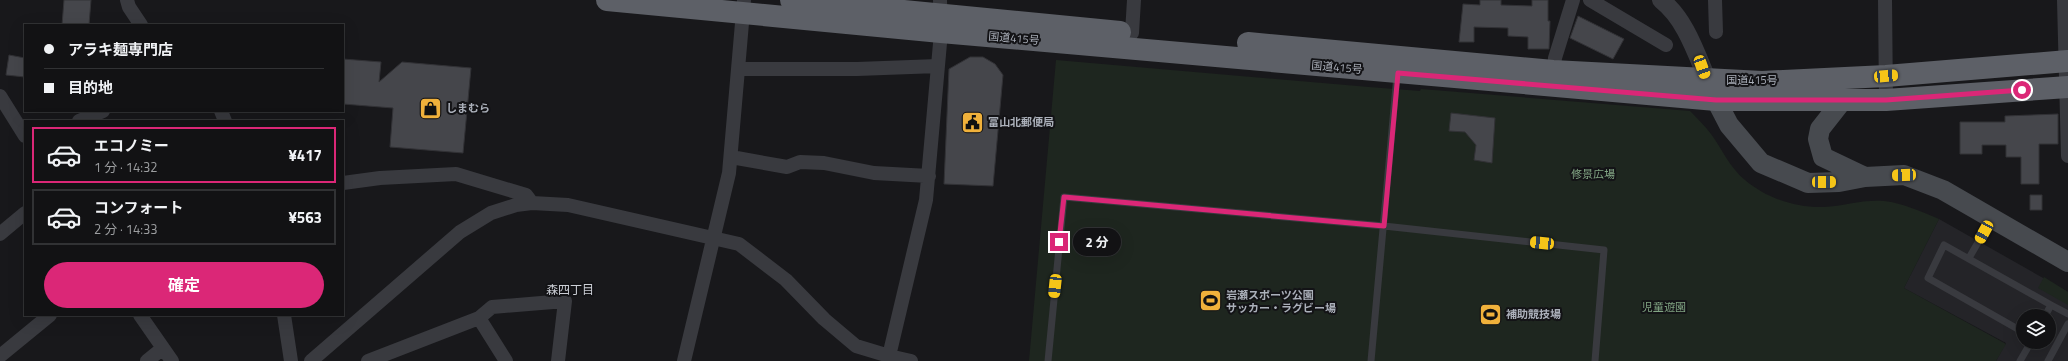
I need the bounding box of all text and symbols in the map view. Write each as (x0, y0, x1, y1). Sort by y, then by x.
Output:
street label: 国道415号 (988, 28, 1040, 48)
text: アラキ麺専門店 (68, 38, 173, 61)
car (1692, 54, 1712, 80)
street label: 国道415号 (1311, 57, 1363, 77)
car (1874, 69, 1898, 83)
street label: 国道415号 (1726, 72, 1778, 88)
text: 目的地 (68, 76, 113, 99)
route start (2013, 81, 2031, 99)
shop icon: しまむら (417, 95, 443, 121)
place label: しまむら (446, 100, 490, 116)
public building icon: 富山北郵便局 (960, 109, 986, 135)
place label: 富山北郵便局 (988, 114, 1054, 130)
text: エコノミー (94, 134, 169, 157)
icon: car (46, 137, 82, 173)
text: ¥417 (288, 144, 322, 167)
text: 1 分 · 14:32 (94, 157, 158, 177)
park label: 修景広場 (1571, 166, 1615, 182)
car (1892, 169, 1916, 181)
car (1812, 176, 1836, 188)
text: コンフォート (94, 196, 184, 219)
icon: car (46, 199, 82, 235)
text: ¥563 (288, 206, 322, 229)
text: 2 分 · 14:33 (94, 219, 158, 239)
car (1973, 219, 1995, 245)
callout: 2 分 (1073, 228, 1121, 256)
text: 2 分 (1085, 232, 1109, 252)
route end (1050, 233, 1068, 251)
car (1529, 236, 1555, 250)
button: 確定 (44, 262, 324, 308)
car (1048, 273, 1062, 299)
district label: 森四丁目 (546, 280, 594, 299)
place label: 岩瀬スポーツ公園 サッカー・ラグビー場 (1226, 287, 1336, 316)
sports icon: 岩瀬スポーツ公園 サッカー・ラグビー場 (1197, 288, 1223, 314)
park label: 児童遊園 (1642, 299, 1686, 315)
sports icon: 補助競技場 (1477, 301, 1503, 327)
place label: 補助競技場 (1506, 306, 1561, 322)
map controls (2016, 309, 2056, 349)
button: layers (2016, 309, 2056, 349)

